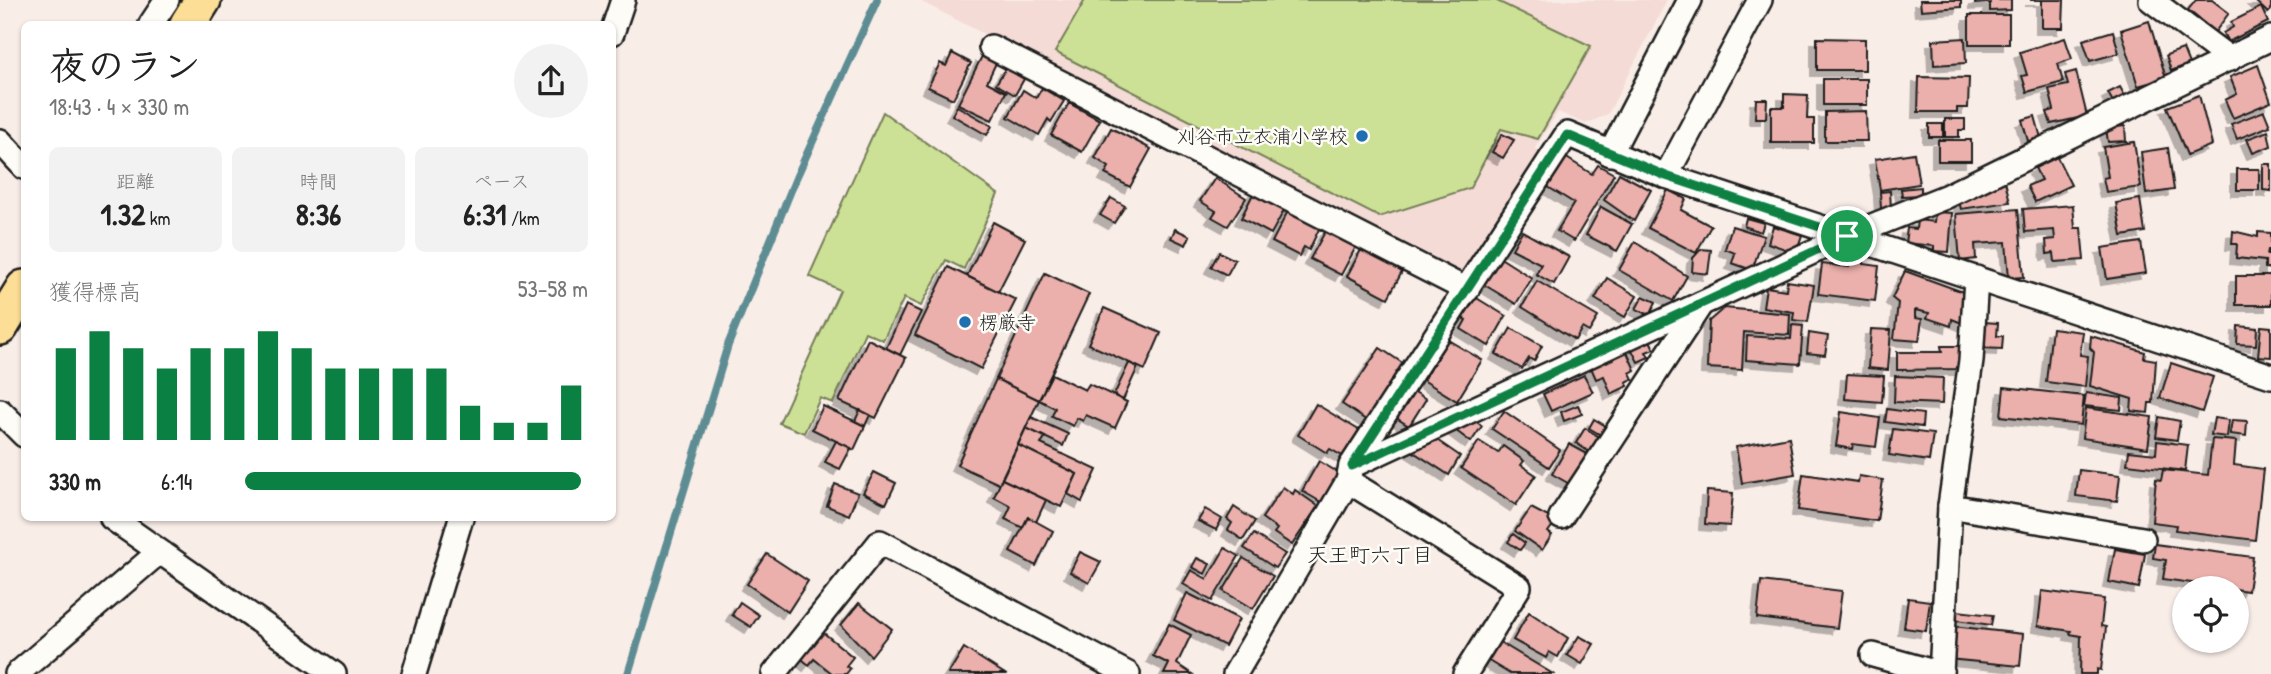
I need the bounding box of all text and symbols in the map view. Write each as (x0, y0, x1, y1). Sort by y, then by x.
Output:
text: 夜のラン (49, 39, 201, 91)
button: share (514, 44, 588, 118)
text: 18:43 · 4 × 330 m (49, 91, 189, 122)
place label: 刈谷市立衣浦小学校 (1177, 123, 1348, 149)
marker: 刈谷市立衣浦小学校 (1354, 128, 1370, 144)
text: 距離 (116, 168, 155, 194)
text: 時間 (299, 168, 338, 194)
text: ペース (474, 168, 529, 194)
text: 1.32 (101, 194, 145, 234)
text: 8:36 (296, 194, 341, 234)
text: 6:31 (463, 194, 507, 234)
text: km (145, 205, 170, 231)
text: /km (507, 205, 540, 231)
pin (1817, 206, 1877, 266)
icon: arrive (1828, 217, 1866, 255)
text: 53–58 m (518, 273, 588, 304)
text: 獲得標高 (49, 276, 141, 307)
place label: 楞厳寺 (979, 309, 1036, 335)
marker: 楞厳寺 (957, 314, 973, 330)
text: 330 m (49, 466, 101, 497)
text: 6:14 (161, 466, 193, 497)
district label: 天王町六丁目 (1307, 540, 1433, 569)
map controls (2172, 576, 2249, 653)
button: locate (2172, 576, 2249, 653)

